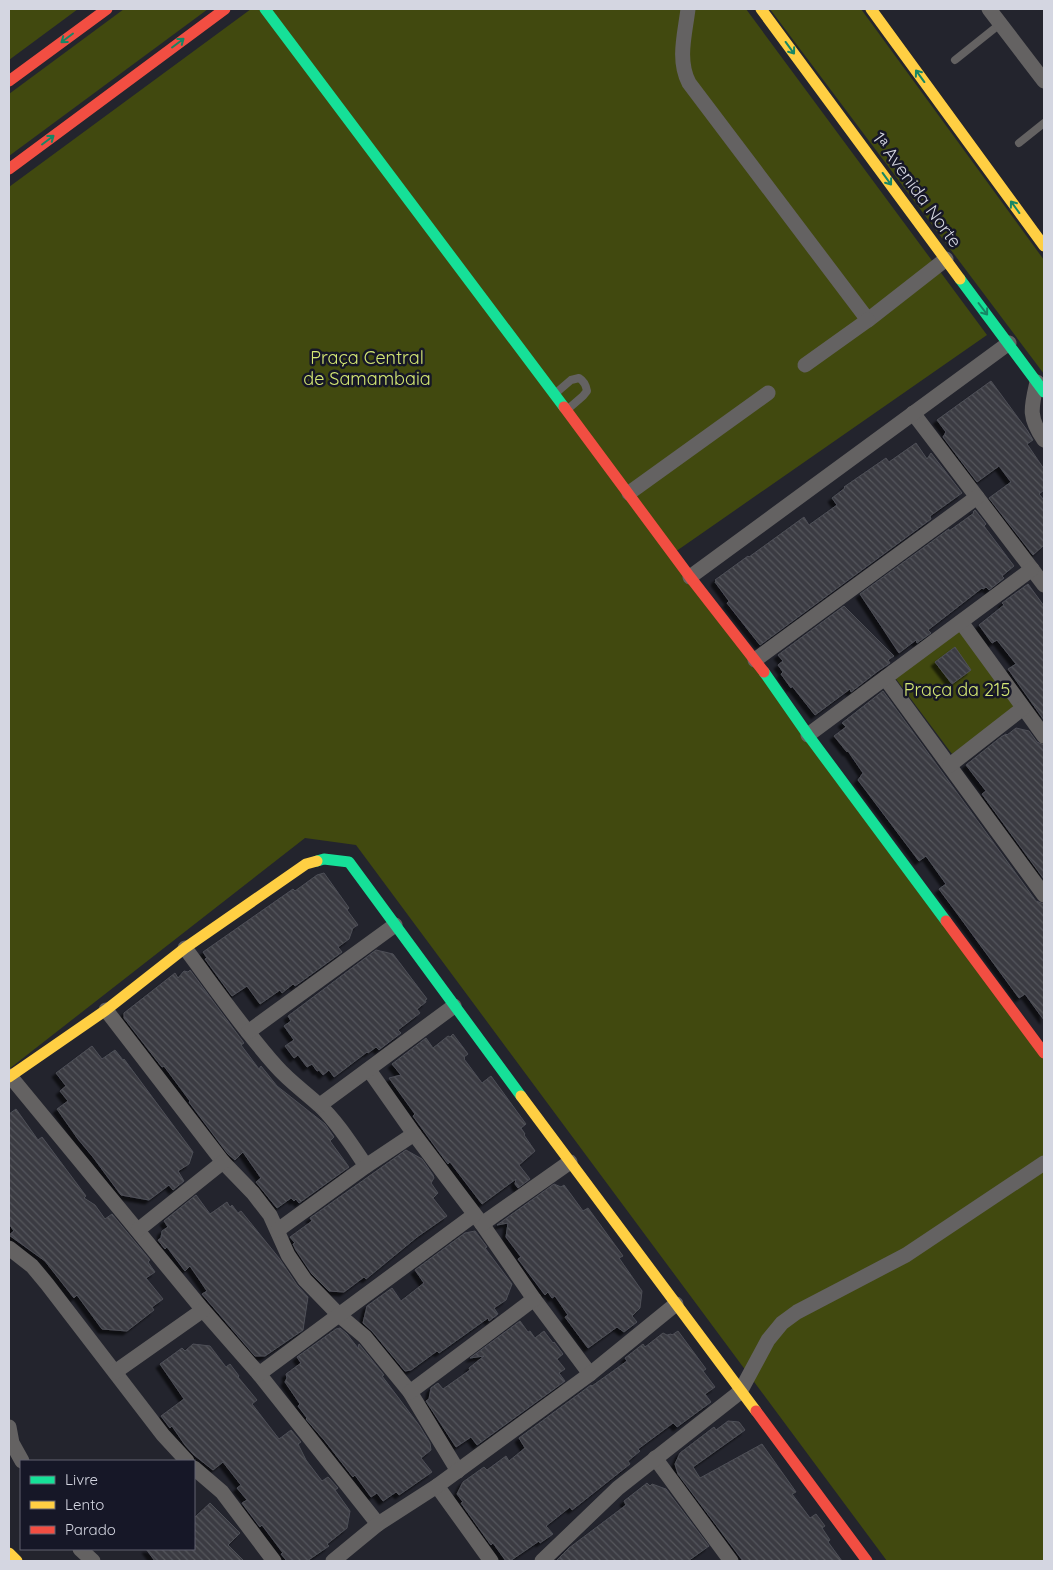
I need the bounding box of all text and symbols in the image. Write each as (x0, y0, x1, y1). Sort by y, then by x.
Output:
one-way arrow (60, 33, 74, 43)
one-way arrow (171, 38, 185, 48)
one-way arrow (785, 41, 795, 55)
one-way arrow (914, 70, 925, 83)
street label: 1ᵃ Avenida Norte (868, 127, 967, 252)
one-way arrow (41, 135, 55, 145)
one-way arrow (881, 172, 892, 185)
one-way arrow (1010, 200, 1020, 214)
one-way arrow (978, 302, 989, 315)
park label: Praça Central de Samambaia (303, 346, 431, 390)
park label: Praça da 215 (904, 678, 1010, 701)
legend (20, 1460, 195, 1550)
text: Livre (65, 1470, 98, 1489)
text: Lento (65, 1495, 104, 1514)
text: Parado (65, 1520, 116, 1539)

